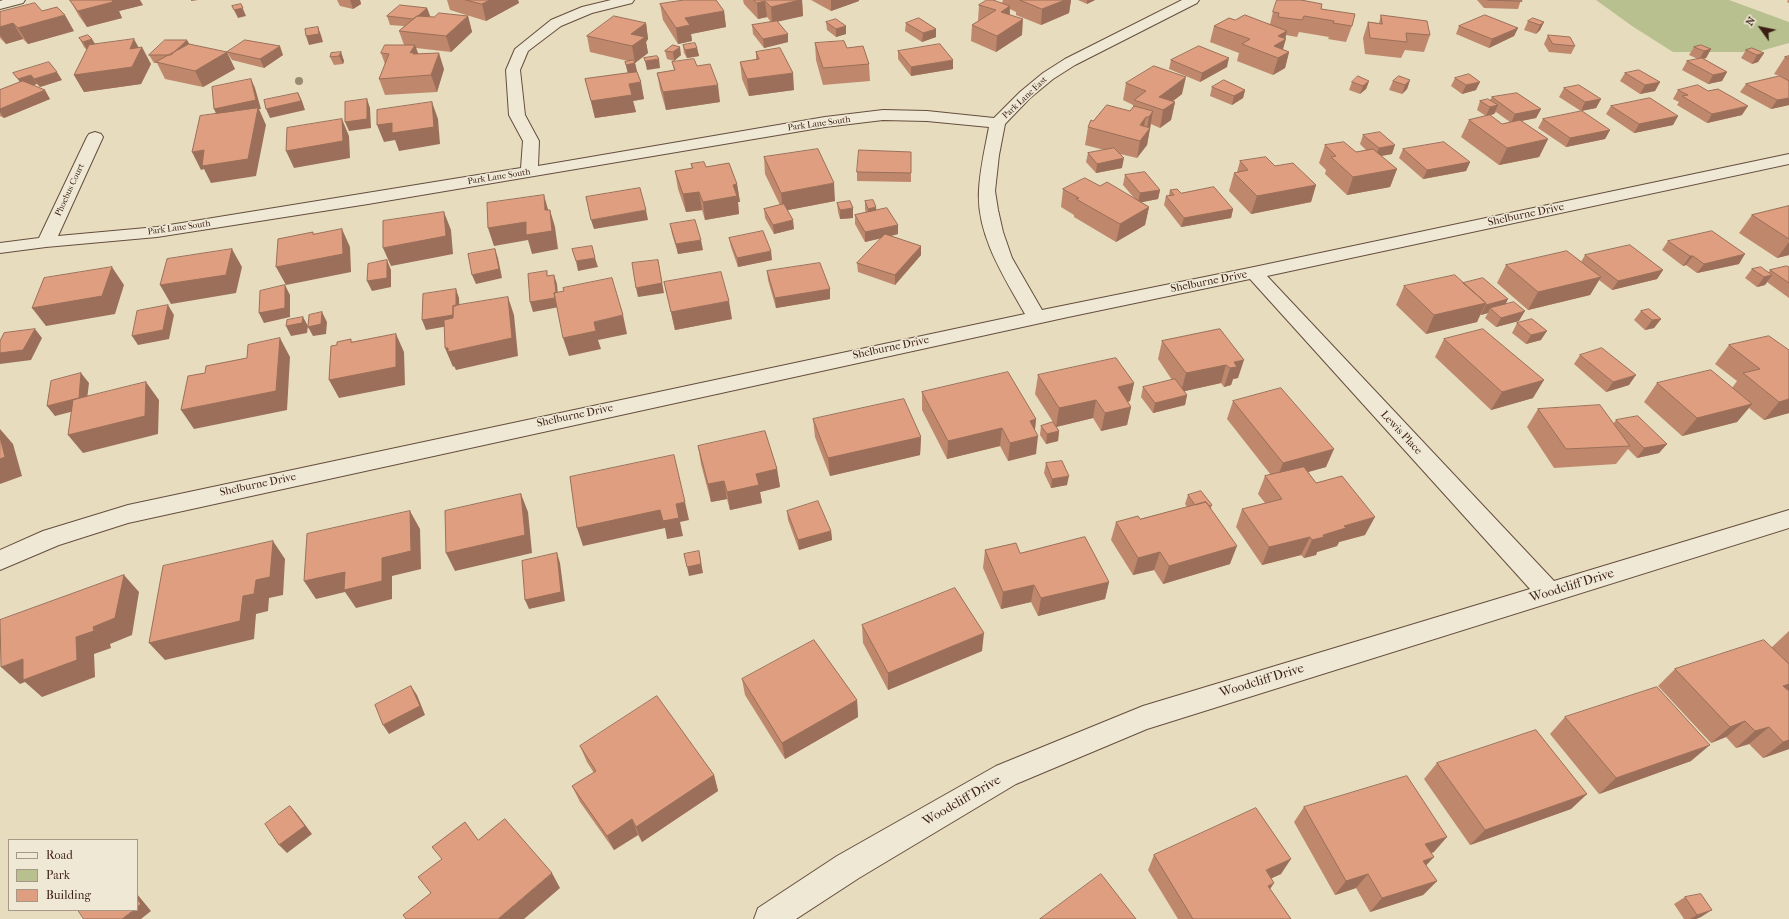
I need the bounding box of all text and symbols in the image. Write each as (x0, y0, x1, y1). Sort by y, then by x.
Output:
north arrow (1741, 8, 1781, 48)
text: N (1743, 14, 1758, 28)
street label: Park Lane East (1000, 75, 1050, 121)
street label: Park Lane South (787, 114, 851, 134)
street label: Phoebus Court (53, 162, 87, 218)
street label: Park Lane South (467, 167, 531, 187)
street label: Shelburne Drive (1487, 200, 1565, 230)
street label: Park Lane South (147, 218, 211, 238)
street label: Shelburne Drive (1170, 268, 1248, 296)
street label: Shelburne Drive (852, 333, 930, 363)
street label: Shelburne Drive (536, 401, 614, 431)
street label: Lewis Place (1377, 408, 1425, 458)
street label: Shelburne Drive (219, 470, 297, 500)
street label: Woodcliff Drive (1528, 566, 1616, 606)
street label: Woodcliff Drive (1218, 661, 1306, 701)
street label: Woodcliff Drive (920, 772, 1004, 830)
legend (8, 839, 138, 911)
text: Road (46, 848, 73, 862)
text: Park (46, 868, 70, 882)
text: Building (46, 888, 91, 902)

